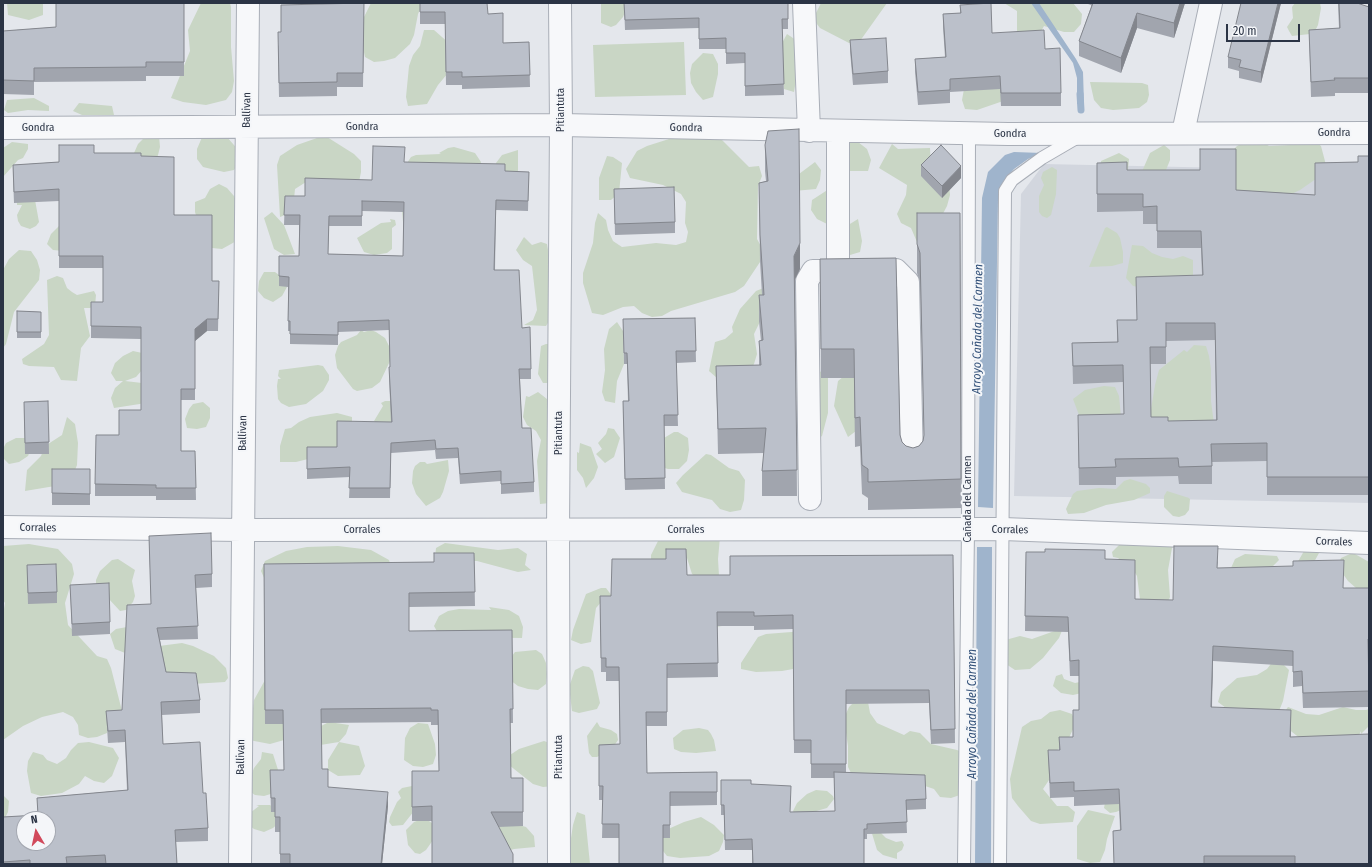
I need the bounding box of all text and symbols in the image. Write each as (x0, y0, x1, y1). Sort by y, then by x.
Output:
scale bar (1228, 16, 1302, 42)
text: 20 m (1233, 24, 1257, 38)
street label: Pitiantuta (554, 88, 568, 132)
street label: Ballivan (240, 92, 254, 128)
street label: Gondra (346, 120, 378, 134)
street label: Gondra (22, 121, 54, 135)
street label: Gondra (670, 121, 702, 135)
street label: Gondra (1318, 126, 1350, 140)
street label: Gondra (994, 127, 1026, 141)
water label: Arroyo Cañada del Carmen (970, 264, 986, 394)
street label: Pitiantuta (552, 411, 566, 455)
street label: Ballivan (236, 415, 250, 451)
street label: Cañada del Carmen (961, 455, 975, 543)
street label: Corrales (20, 521, 56, 535)
street label: Corrales (344, 523, 380, 537)
street label: Corrales (668, 523, 704, 537)
street label: Corrales (992, 523, 1028, 537)
street label: Corrales (1315, 535, 1353, 549)
water label: Arroyo Cañada del Carmen (966, 649, 980, 779)
street label: Pitiantuta (552, 735, 566, 779)
street label: Ballivan (234, 739, 248, 775)
north arrow (16, 811, 56, 851)
text: N (30, 813, 38, 827)

